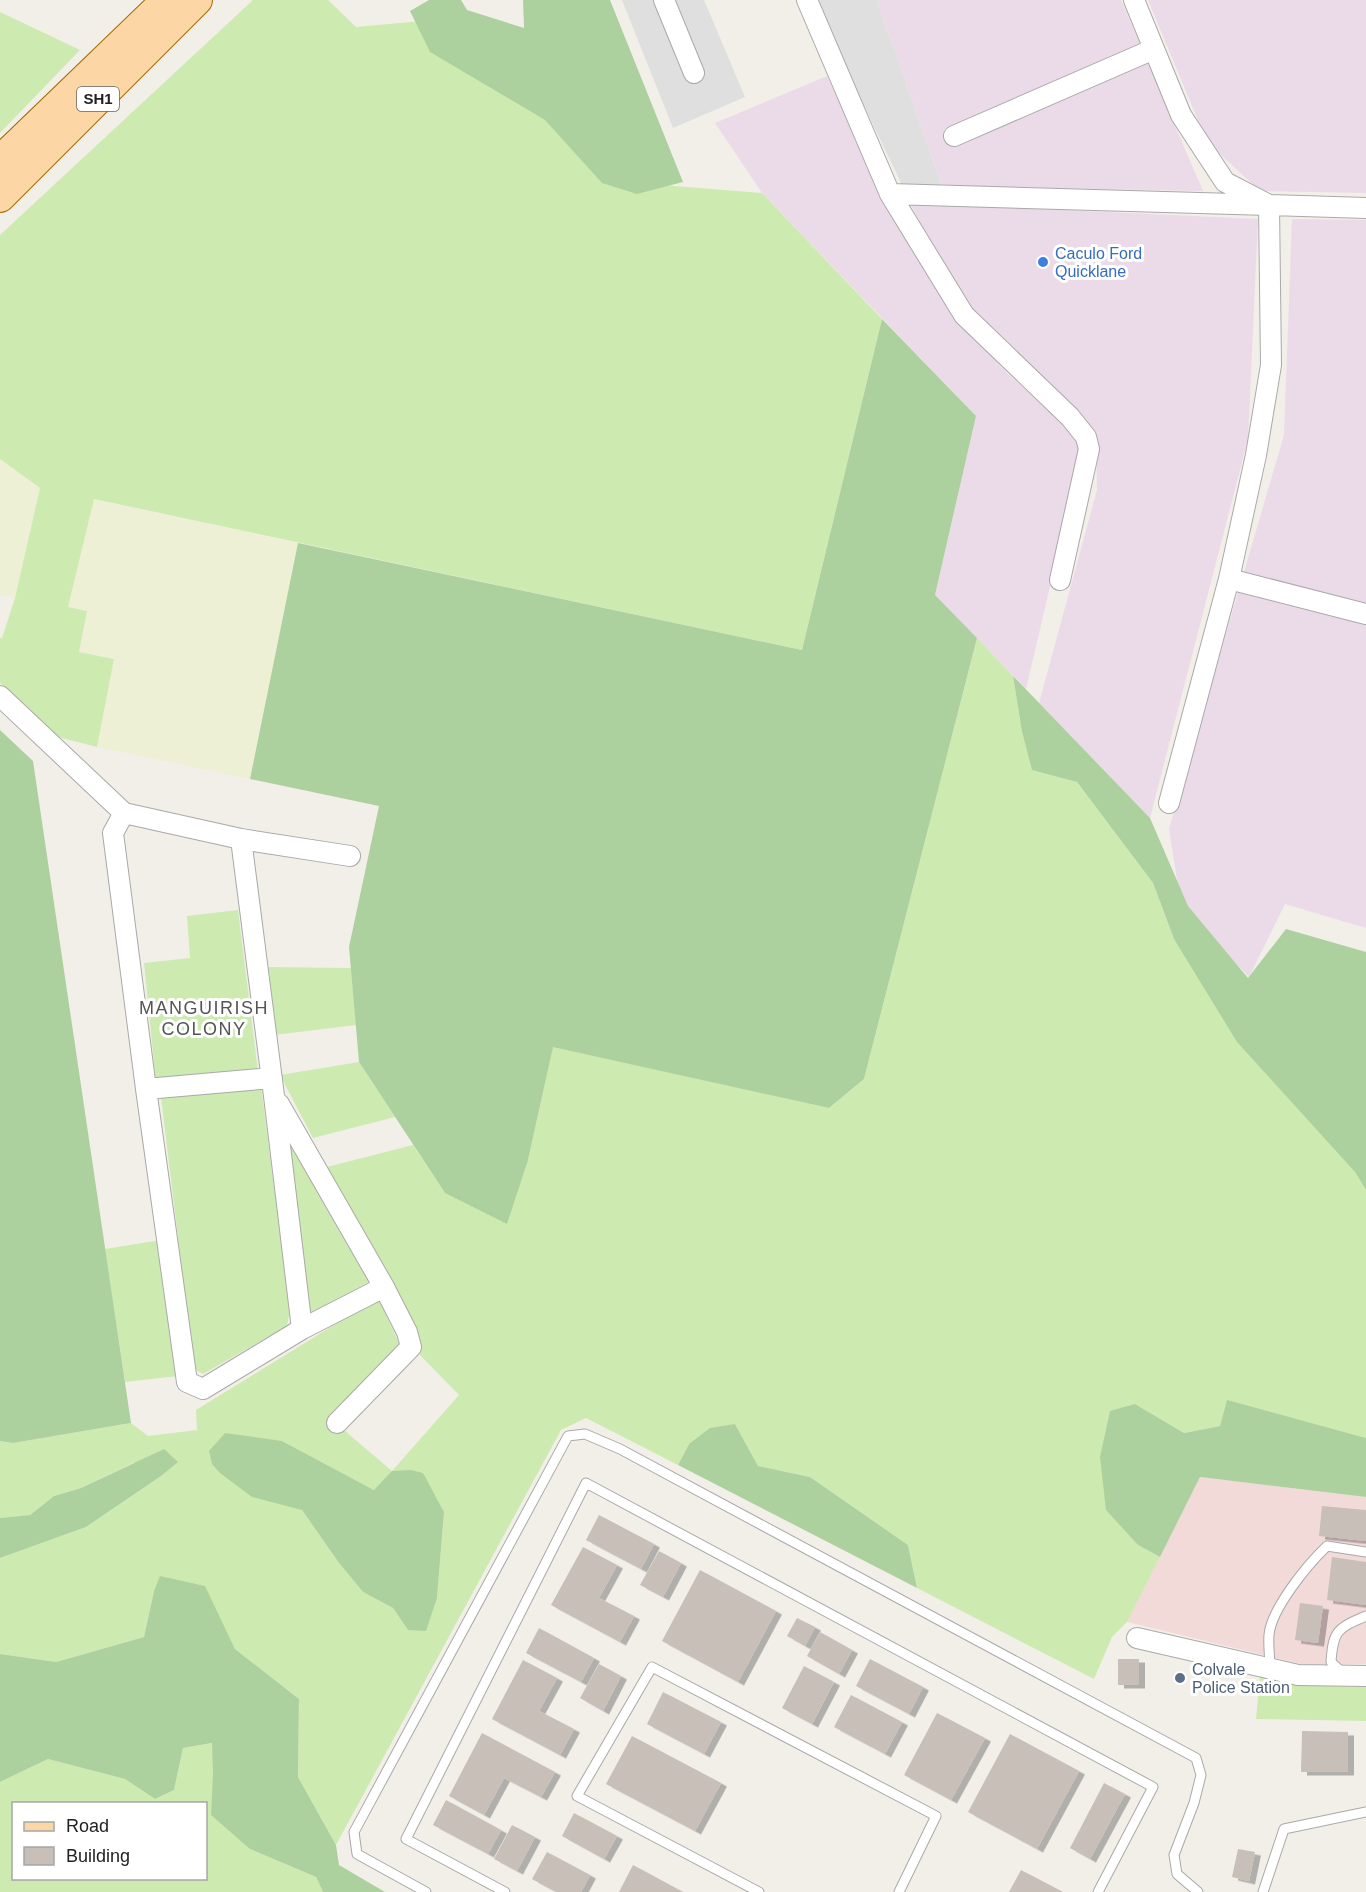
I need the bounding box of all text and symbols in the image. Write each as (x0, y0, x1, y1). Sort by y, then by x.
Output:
road number: SH1 (77, 87, 119, 111)
place label: Caculo Ford Quicklane (1055, 245, 1142, 280)
marker: Caculo Ford Quicklane (1036, 255, 1050, 269)
district label: MANGUIRISH COLONY (139, 998, 269, 1039)
place label: Colvale Police Station (1192, 1661, 1290, 1696)
marker: Colvale Police Station (1173, 1671, 1187, 1685)
legend (12, 1802, 207, 1880)
text: Road (66, 1816, 109, 1836)
text: Building (66, 1846, 130, 1866)

